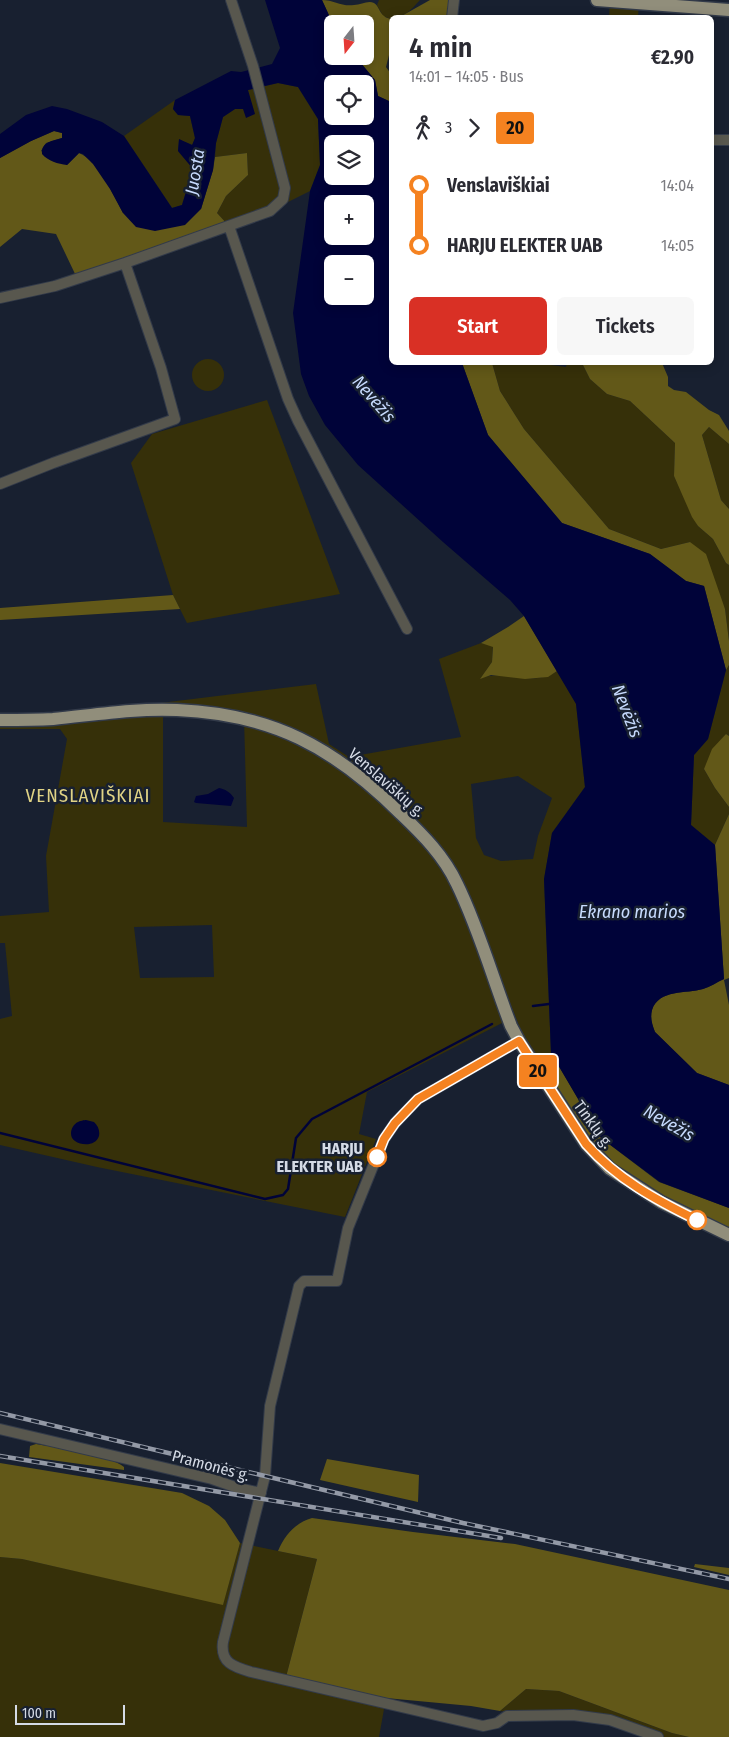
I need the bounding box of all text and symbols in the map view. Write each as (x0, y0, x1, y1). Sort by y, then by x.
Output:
north arrow (324, 15, 374, 65)
map controls (324, 15, 374, 305)
text: 4 min (409, 31, 473, 64)
text: €2.90 (651, 46, 694, 69)
text: 14:01 – 14:05 · Bus (409, 67, 524, 86)
button: locate (324, 75, 374, 125)
icon: walk (409, 114, 437, 142)
icon: forward (460, 114, 488, 142)
text: 20 (506, 117, 524, 139)
text: 3 (445, 118, 452, 137)
button: layers (324, 135, 374, 185)
water label: Juosta (180, 147, 209, 198)
text: Venslaviškiai (447, 174, 550, 197)
text: 14:04 (661, 176, 694, 195)
button: + (324, 195, 374, 245)
text: HARJU ELEKTER UAB (447, 234, 603, 257)
text: 14:05 (661, 236, 694, 255)
button: − (324, 255, 374, 305)
button: Start (409, 297, 547, 355)
button: Tickets (557, 297, 694, 355)
water label: Nevėžis (348, 371, 401, 427)
water label: Nevėžis (607, 681, 647, 741)
street label: Venslaviškių g. (345, 744, 429, 821)
district label: VENSLAVIŠKIAI (26, 784, 150, 807)
water label: Ekrano marios (579, 901, 686, 923)
line badge: 20 (516, 1055, 560, 1087)
text: 20 (529, 1060, 547, 1082)
street label: Tinklų g. (570, 1097, 617, 1152)
water label: Nevėžis (640, 1100, 699, 1146)
place label: HARJU ELEKTER UAB (276, 1139, 363, 1176)
marker: HARJU ELEKTER UAB (367, 1147, 387, 1167)
unlabelled marker (687, 1210, 707, 1230)
street label: Pramonės g. (170, 1446, 252, 1485)
scale bar (15, 1702, 125, 1725)
text: 100 m (22, 1705, 56, 1722)

